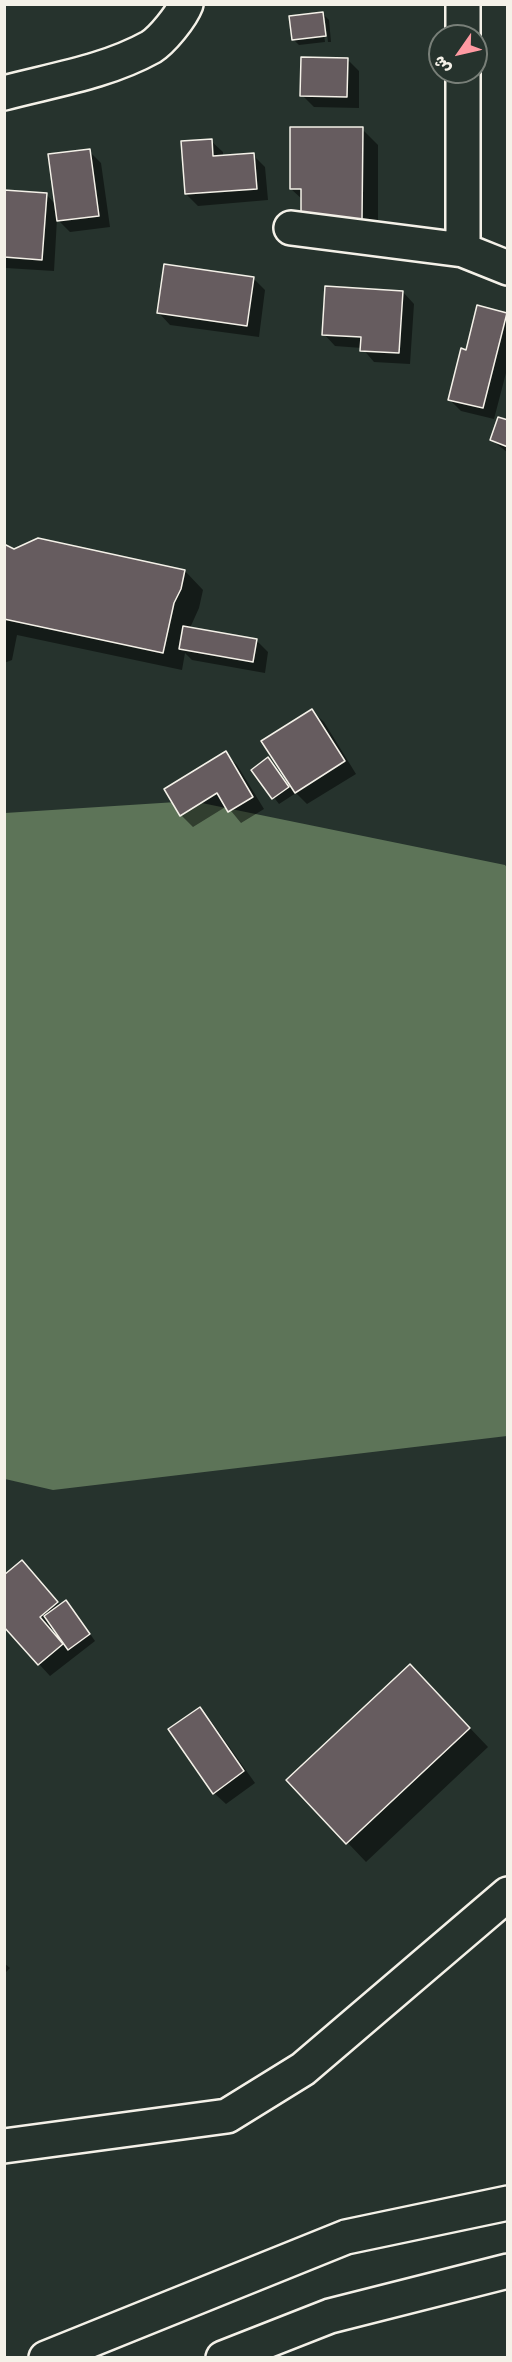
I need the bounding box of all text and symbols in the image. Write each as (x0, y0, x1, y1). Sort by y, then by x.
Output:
north arrow (428, 24, 488, 84)
text: ش (432, 51, 457, 76)

